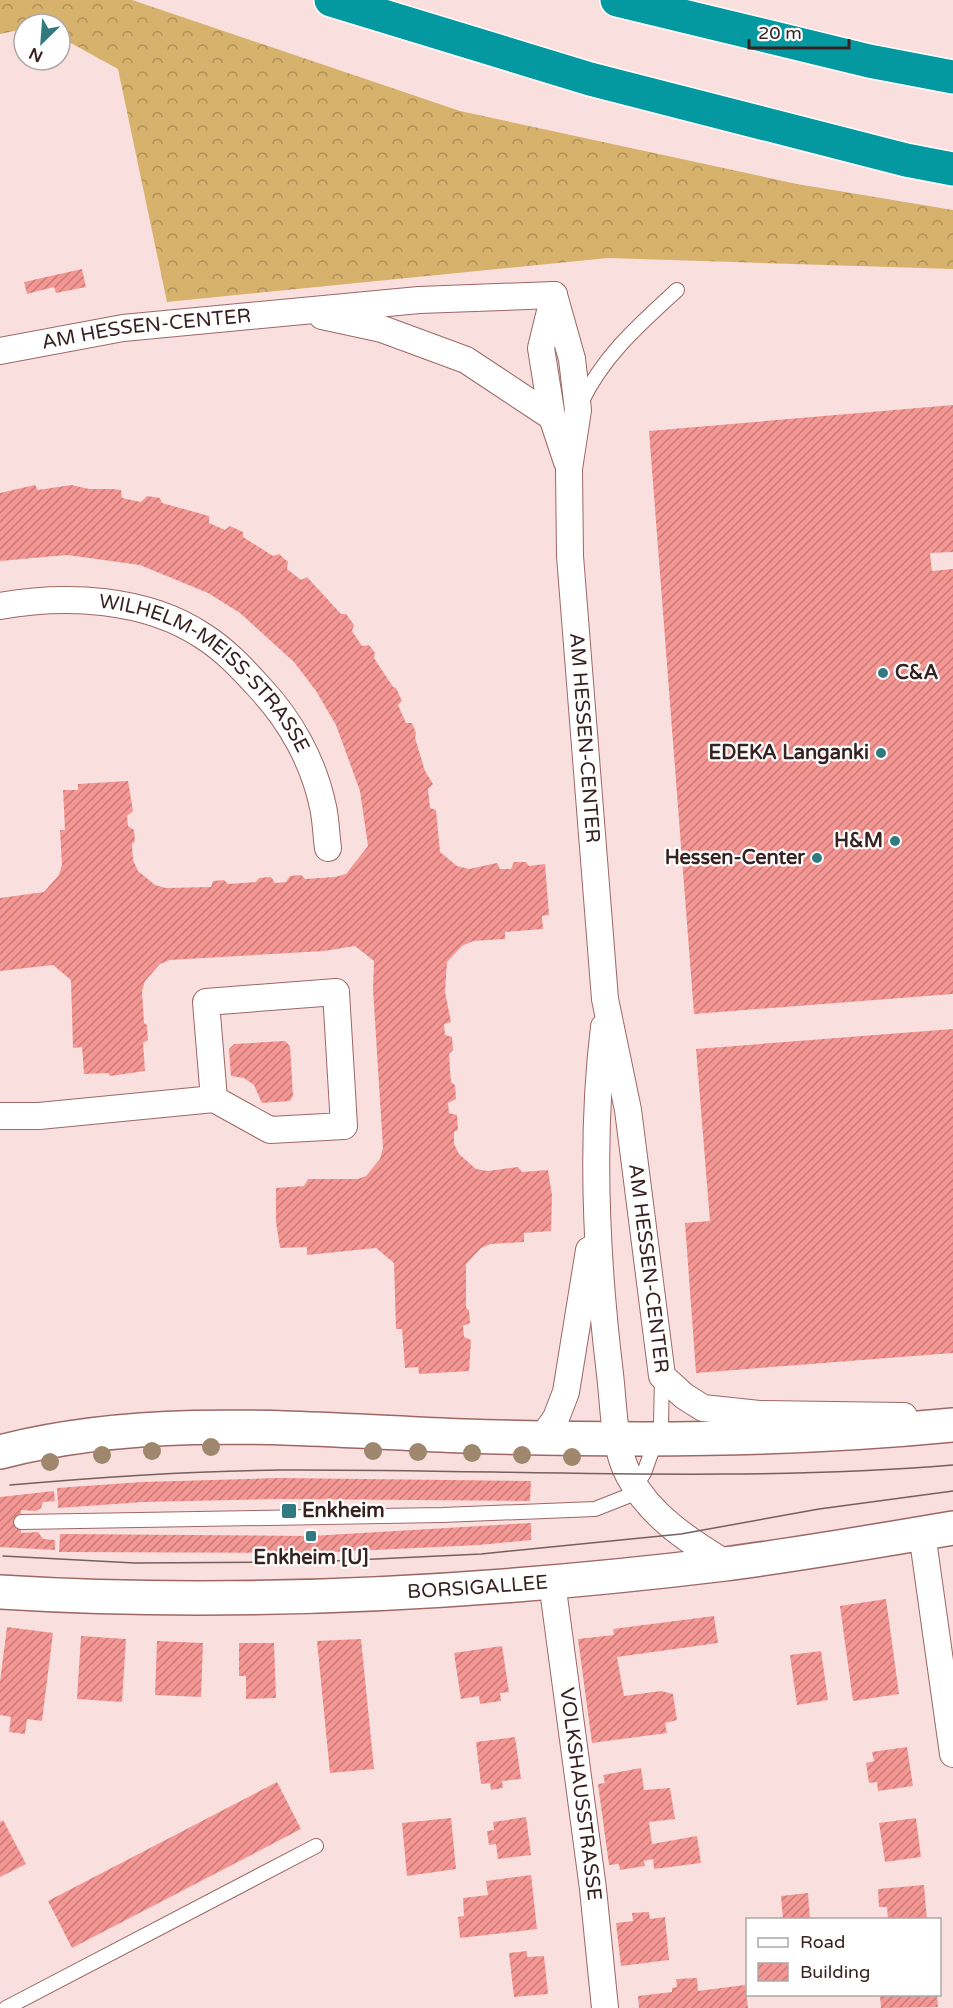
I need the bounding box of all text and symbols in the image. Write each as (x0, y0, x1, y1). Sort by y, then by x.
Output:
north arrow (12, 12, 72, 72)
scale bar (749, 12, 850, 50)
text: 20 m (758, 22, 802, 44)
text: N (26, 43, 46, 66)
street label: AM HESSEN-CENTER (40, 304, 252, 355)
street label: WILHELM-MEISS-STRASSE (98, 590, 314, 757)
street label: AM HESSEN-CENTER (564, 632, 605, 844)
place label: C&A (895, 661, 938, 685)
marker: C&A (876, 666, 890, 680)
place label: EDEKA Langanki (708, 741, 869, 765)
marker: EDEKA Langanki (874, 746, 888, 760)
place label: H&M (834, 829, 883, 853)
marker: H&M (888, 834, 902, 848)
place label: Hessen-Center (665, 846, 805, 870)
marker: Hessen-Center (810, 851, 824, 865)
street label: AM HESSEN-CENTER (623, 1162, 674, 1375)
place label: Enkheim (302, 1499, 385, 1523)
marker: Enkheim (280, 1502, 298, 1520)
marker: Enkheim [U] (304, 1529, 318, 1543)
place label: Enkheim [U] (253, 1546, 369, 1570)
street label: BORSIGALLEE (407, 1570, 549, 1604)
street label: VOLKSHAUSSTRASSE (554, 1686, 606, 1902)
legend (746, 1918, 941, 1996)
text: Road (800, 1931, 845, 1953)
text: Building (800, 1961, 870, 1983)

